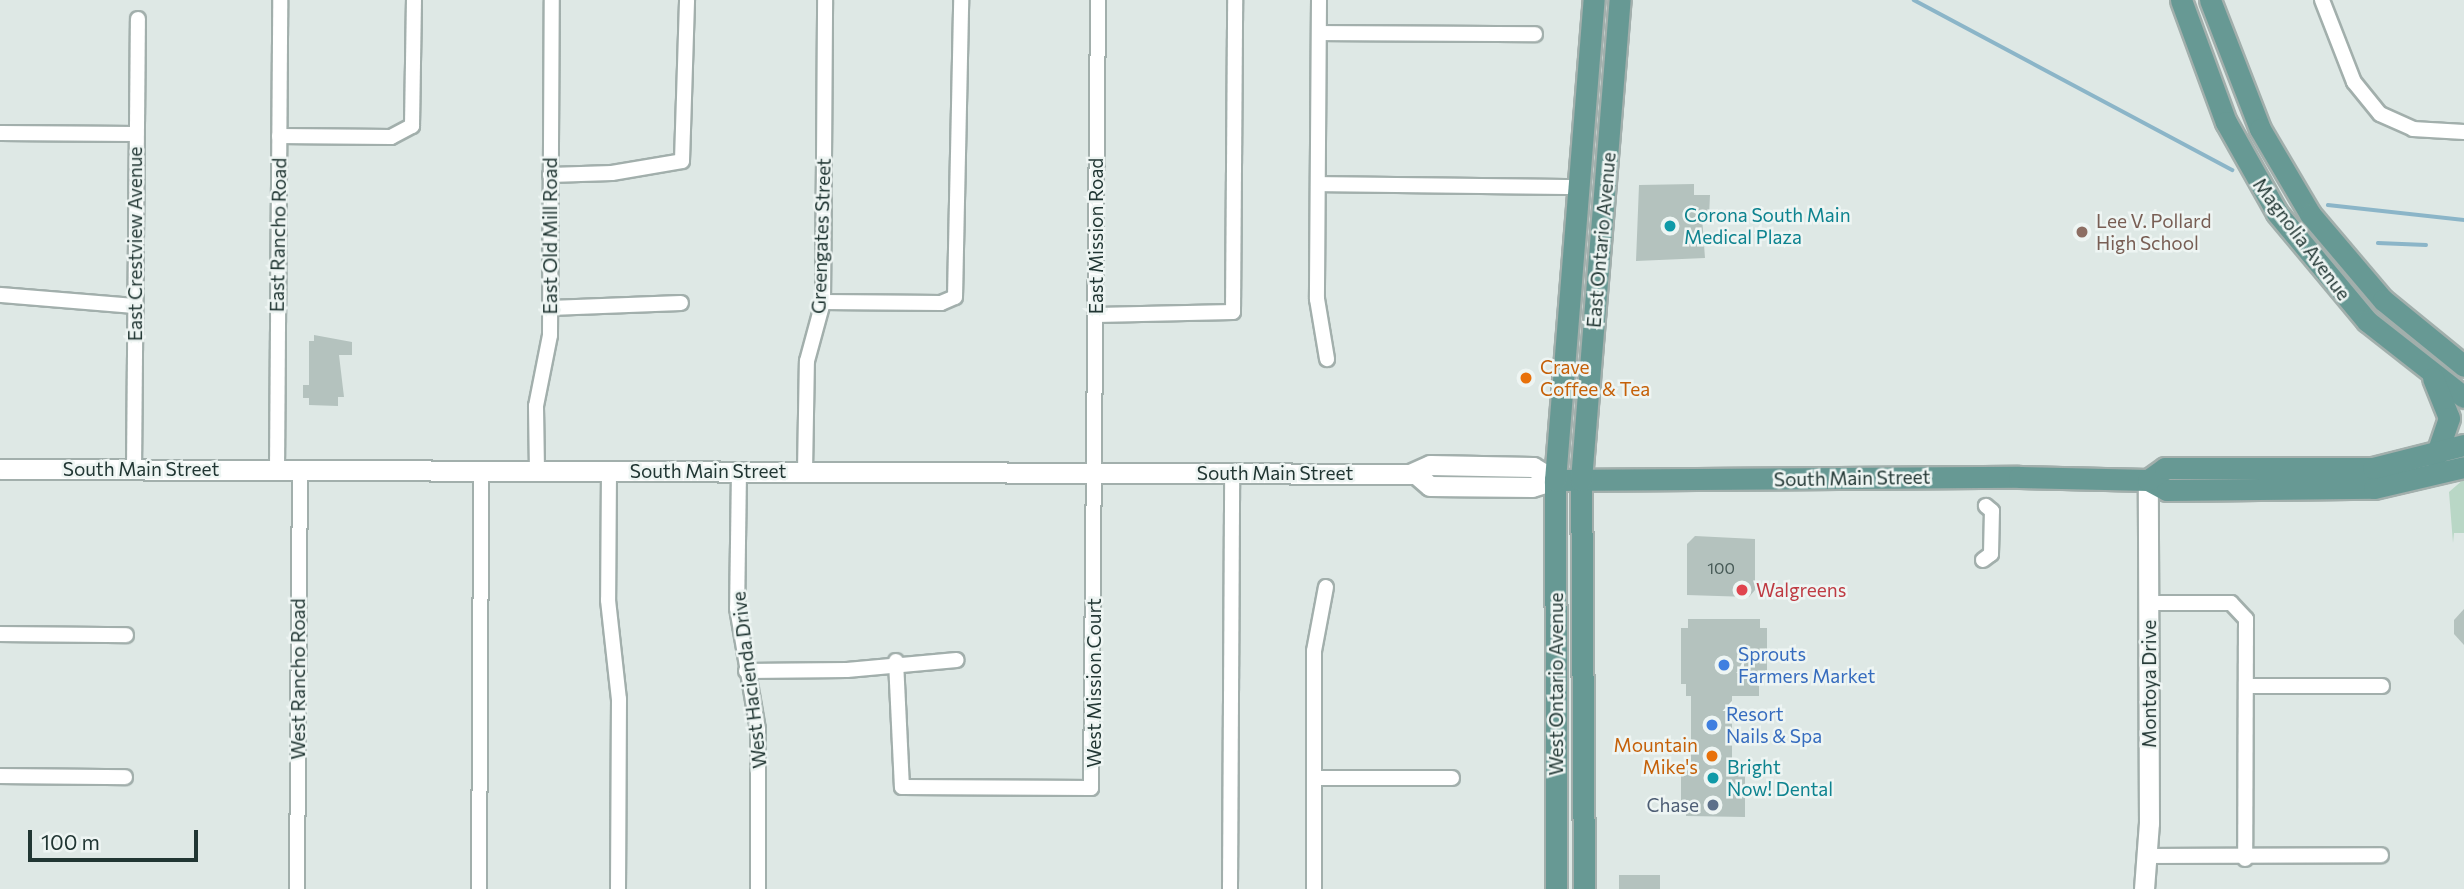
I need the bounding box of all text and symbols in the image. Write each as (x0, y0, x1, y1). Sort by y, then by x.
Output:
street label: East Crestview Avenue (124, 147, 146, 341)
street label: East Ontario Avenue (1582, 151, 1620, 329)
street label: East Rancho Road (265, 158, 291, 312)
street label: East Old Mill Road (539, 158, 561, 314)
street label: Greengates Street (807, 158, 835, 314)
street label: East Mission Road (1085, 158, 1107, 314)
street label: Magnolia Avenue (2249, 173, 2355, 305)
place label: Corona South Main Medical Plaza (1684, 204, 1851, 248)
place label: Lee V. Pollard High School (2096, 210, 2211, 254)
marker: Corona South Main Medical Plaza (1662, 218, 1678, 234)
marker: Lee V. Pollard High School (2074, 224, 2090, 240)
place label: Crave Coffee & Tea (1540, 356, 1650, 400)
marker: Crave Coffee & Tea (1518, 370, 1534, 386)
street label: South Main Street (63, 458, 219, 480)
street label: South Main Street (630, 460, 786, 482)
street label: South Main Street (1197, 462, 1353, 484)
street label: South Main Street (1774, 465, 1930, 491)
house number: 100 (1707, 558, 1735, 578)
place label: Walgreens (1756, 579, 1846, 601)
marker: Walgreens (1734, 582, 1750, 598)
street label: West Hacienda Drive (727, 590, 771, 770)
street label: West Ontario Avenue (1545, 592, 1567, 776)
street label: West Rancho Road (287, 598, 309, 760)
street label: West Mission Court (1083, 598, 1105, 768)
street label: Montoya Drive (2138, 620, 2160, 748)
place label: Sprouts Farmers Market (1738, 643, 1875, 687)
marker: Sprouts Farmers Market (1716, 657, 1732, 673)
place label: Resort Nails & Spa (1726, 703, 1822, 747)
marker: Resort Nails & Spa (1704, 717, 1720, 733)
place label: Mountain Mike's (1614, 734, 1698, 778)
marker: Mountain Mike's (1704, 748, 1720, 764)
place label: Bright Now! Dental (1727, 756, 1833, 800)
marker: Bright Now! Dental (1705, 770, 1721, 786)
place label: Chase (1646, 794, 1699, 816)
marker: Chase (1705, 797, 1721, 813)
scale bar (32, 816, 201, 860)
text: 100 m (41, 829, 100, 854)

